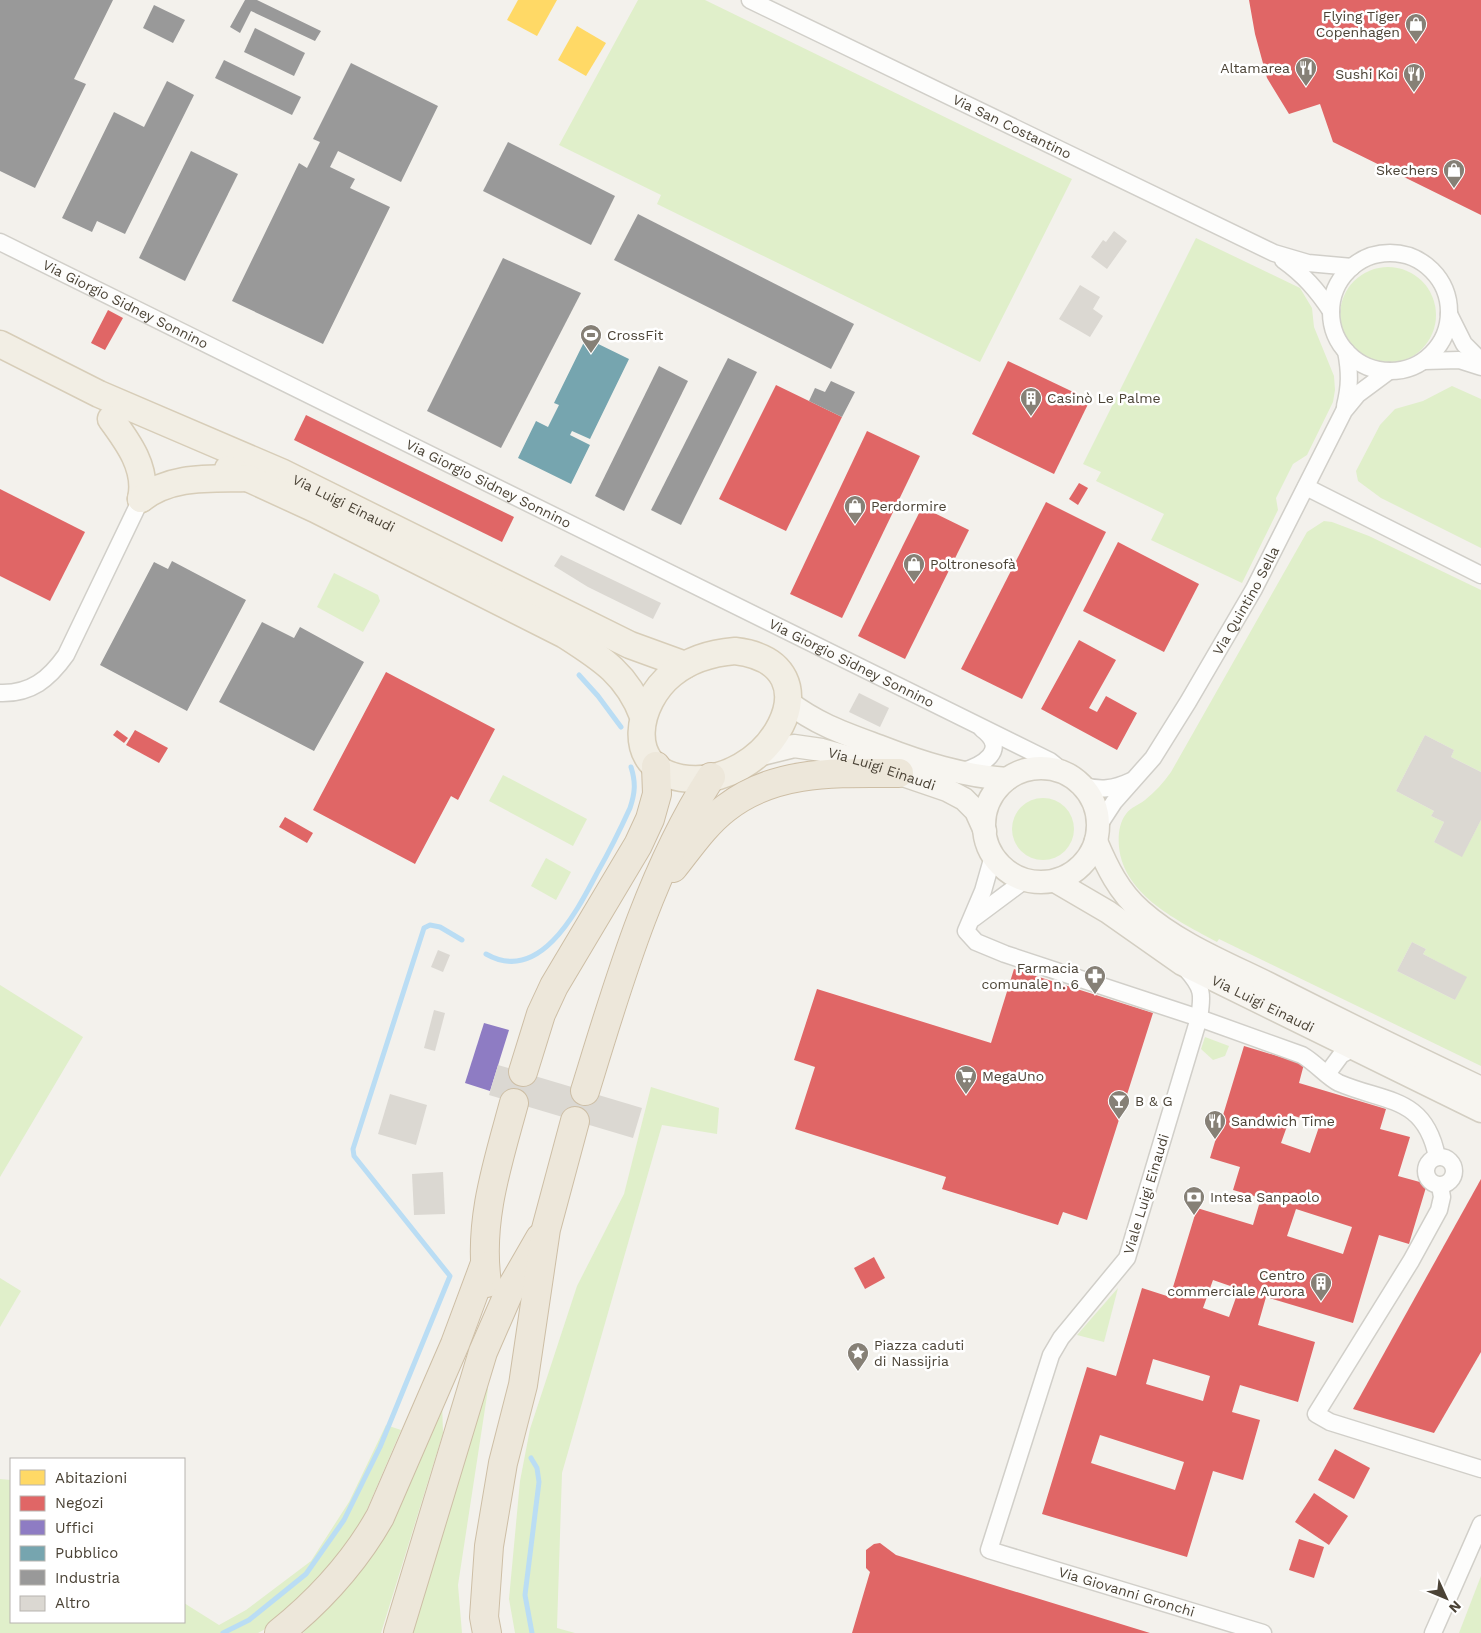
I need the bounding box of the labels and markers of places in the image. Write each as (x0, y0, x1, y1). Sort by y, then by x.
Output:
place label: Flying Tiger Copenhagen (1316, 8, 1400, 40)
shop icon: Flying Tiger Copenhagen (1404, 12, 1428, 43)
restaurant icon: Altamarea (1294, 56, 1318, 87)
place label: Altamarea (1220, 60, 1290, 76)
restaurant icon: Sushi Koi (1402, 62, 1426, 93)
place label: Sushi Koi (1335, 66, 1398, 82)
shop icon: Skechers (1442, 158, 1466, 189)
place label: Skechers (1376, 162, 1438, 178)
sports icon: CrossFit (579, 323, 603, 354)
place label: CrossFit (607, 327, 663, 343)
building icon: Casinò Le Palme (1019, 386, 1043, 417)
place label: Casinò Le Palme (1047, 390, 1161, 406)
shop icon: Perdormire (843, 494, 867, 525)
place label: Perdormire (871, 498, 947, 514)
shop icon: Poltronesofà (902, 552, 926, 583)
place label: Poltronesofà (930, 556, 1016, 572)
place label: Farmacia comunale n. 6 (981, 960, 1079, 992)
pharmacy icon: Farmacia comunale n. 6 (1083, 964, 1107, 995)
supermarket icon: MegaUno (954, 1064, 978, 1095)
place label: MegaUno (982, 1068, 1044, 1084)
bar icon: B & G (1107, 1089, 1131, 1120)
place label: B & G (1135, 1093, 1173, 1109)
restaurant icon: Sandwich Time (1203, 1109, 1227, 1140)
place label: Sandwich Time (1231, 1113, 1335, 1129)
bank icon: Intesa Sanpaolo (1182, 1185, 1206, 1216)
place label: Intesa Sanpaolo (1210, 1189, 1320, 1205)
place label: Centro commerciale Aurora (1167, 1267, 1305, 1299)
building icon: Centro commerciale Aurora (1309, 1271, 1333, 1302)
place label: Piazza caduti di Nassijria (874, 1337, 964, 1369)
place icon: Piazza caduti di Nassijria (846, 1341, 870, 1372)

